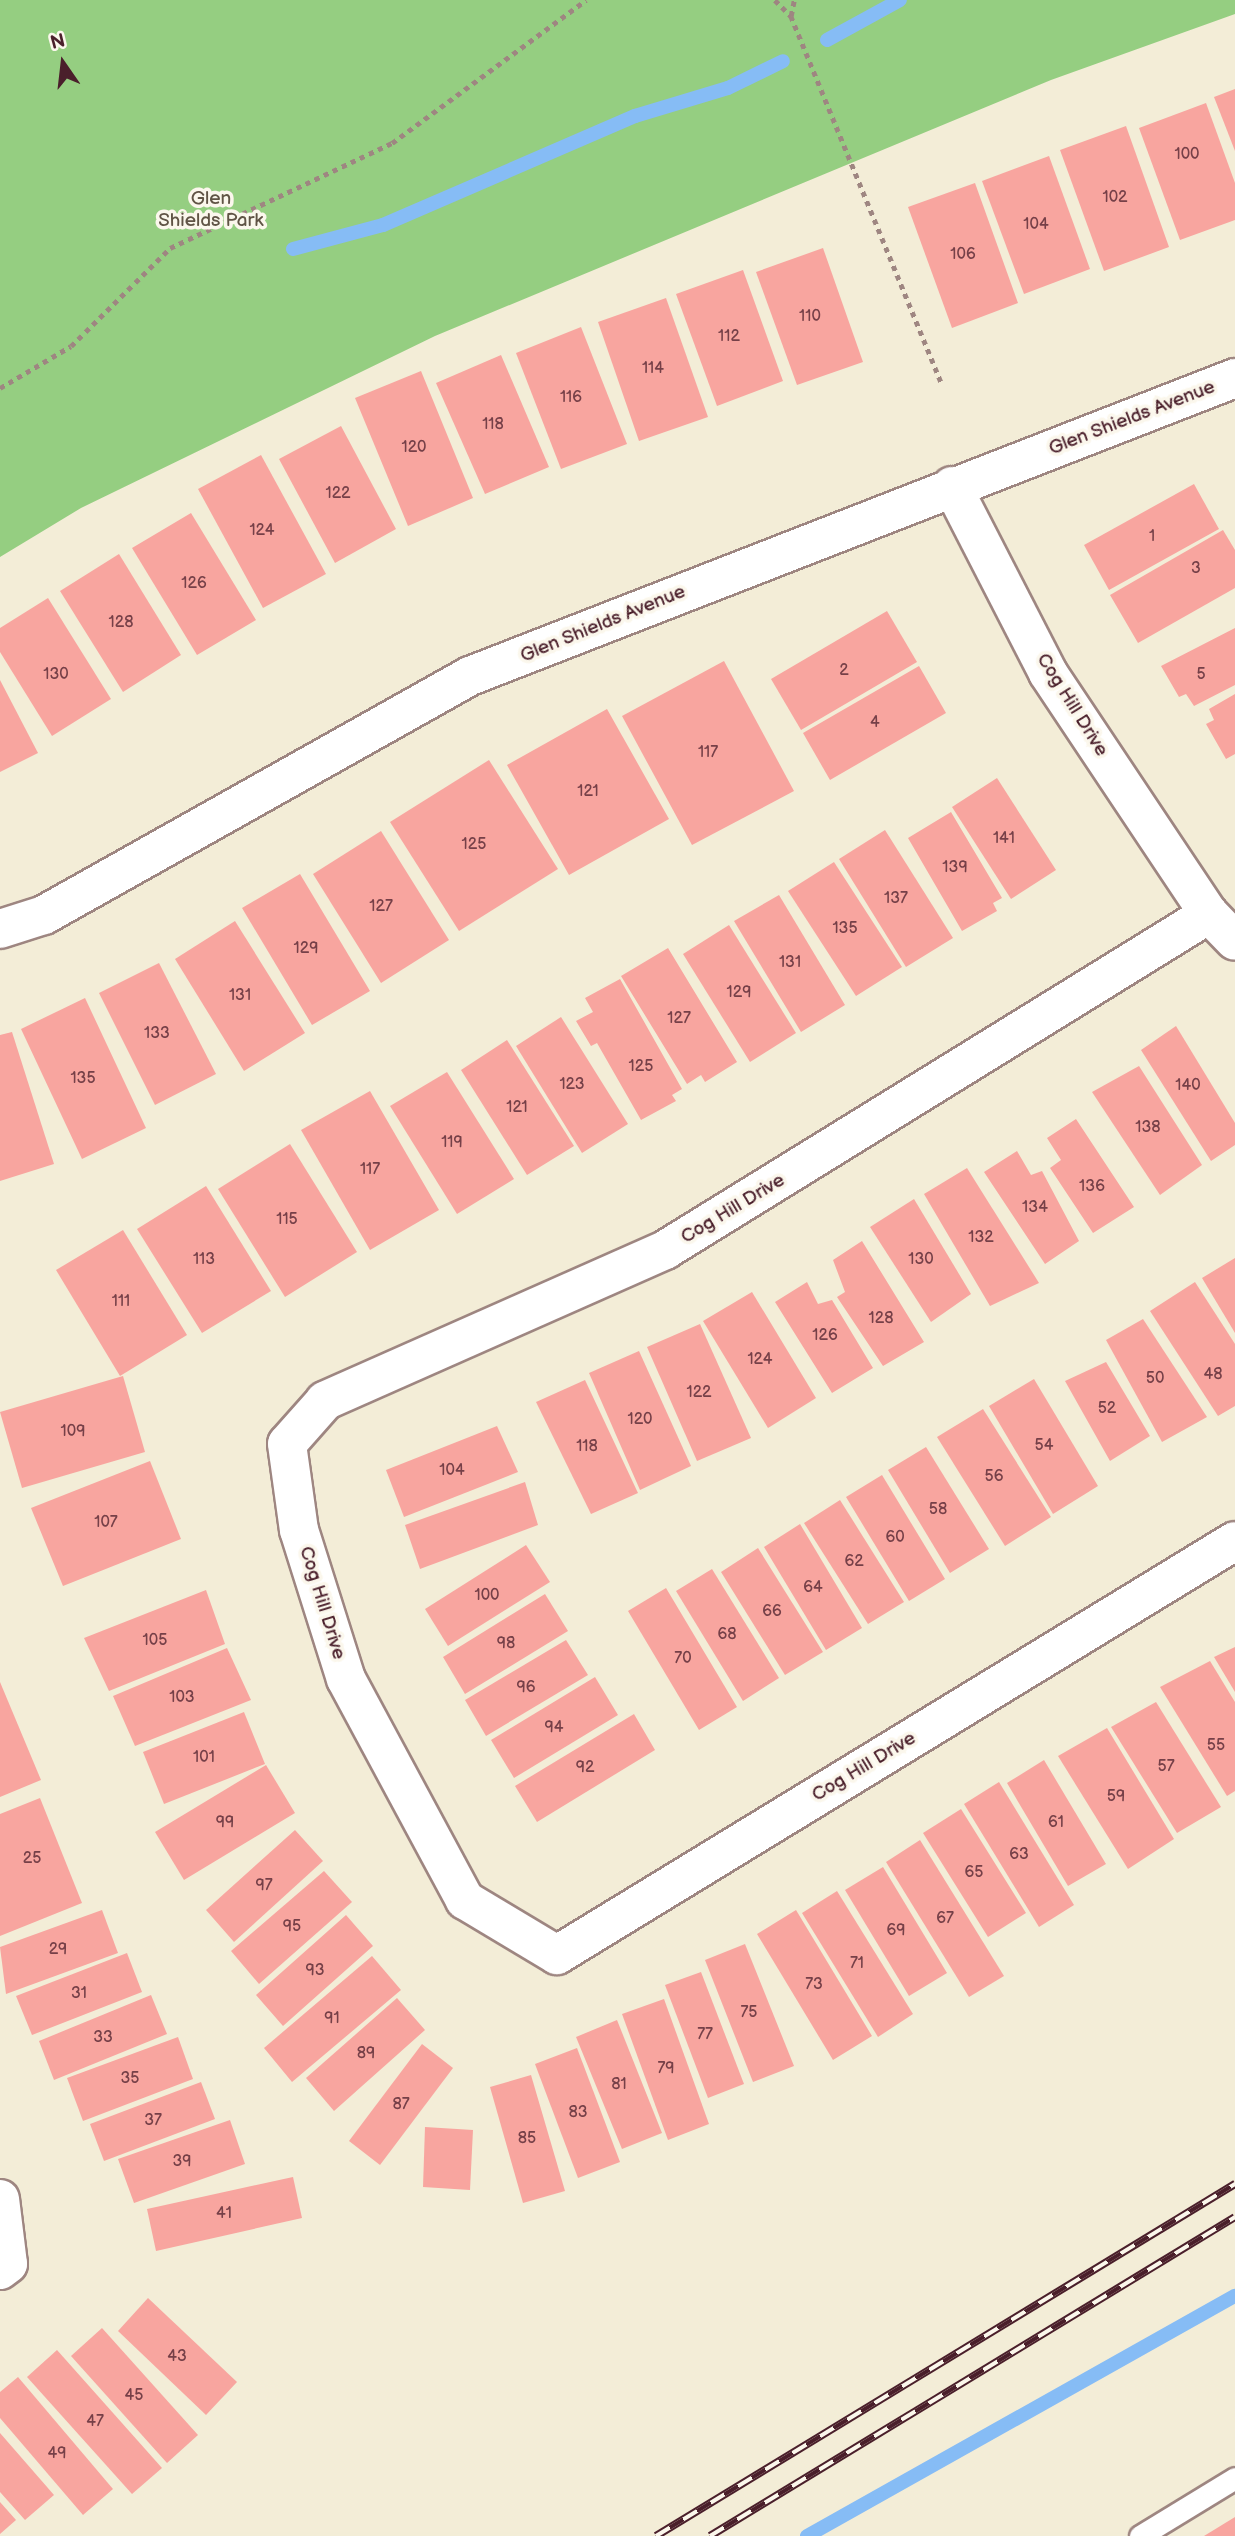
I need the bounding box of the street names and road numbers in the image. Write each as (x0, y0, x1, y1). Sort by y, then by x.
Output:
street label: Glen Shields Avenue (1046, 376, 1218, 460)
street label: Glen Shields Avenue (517, 580, 689, 668)
street label: Cog Hill Drive (1031, 649, 1113, 761)
street label: Cog Hill Drive (677, 1169, 789, 1249)
street label: Cog Hill Drive (294, 1544, 350, 1662)
street label: Cog Hill Drive (808, 1727, 920, 1807)

